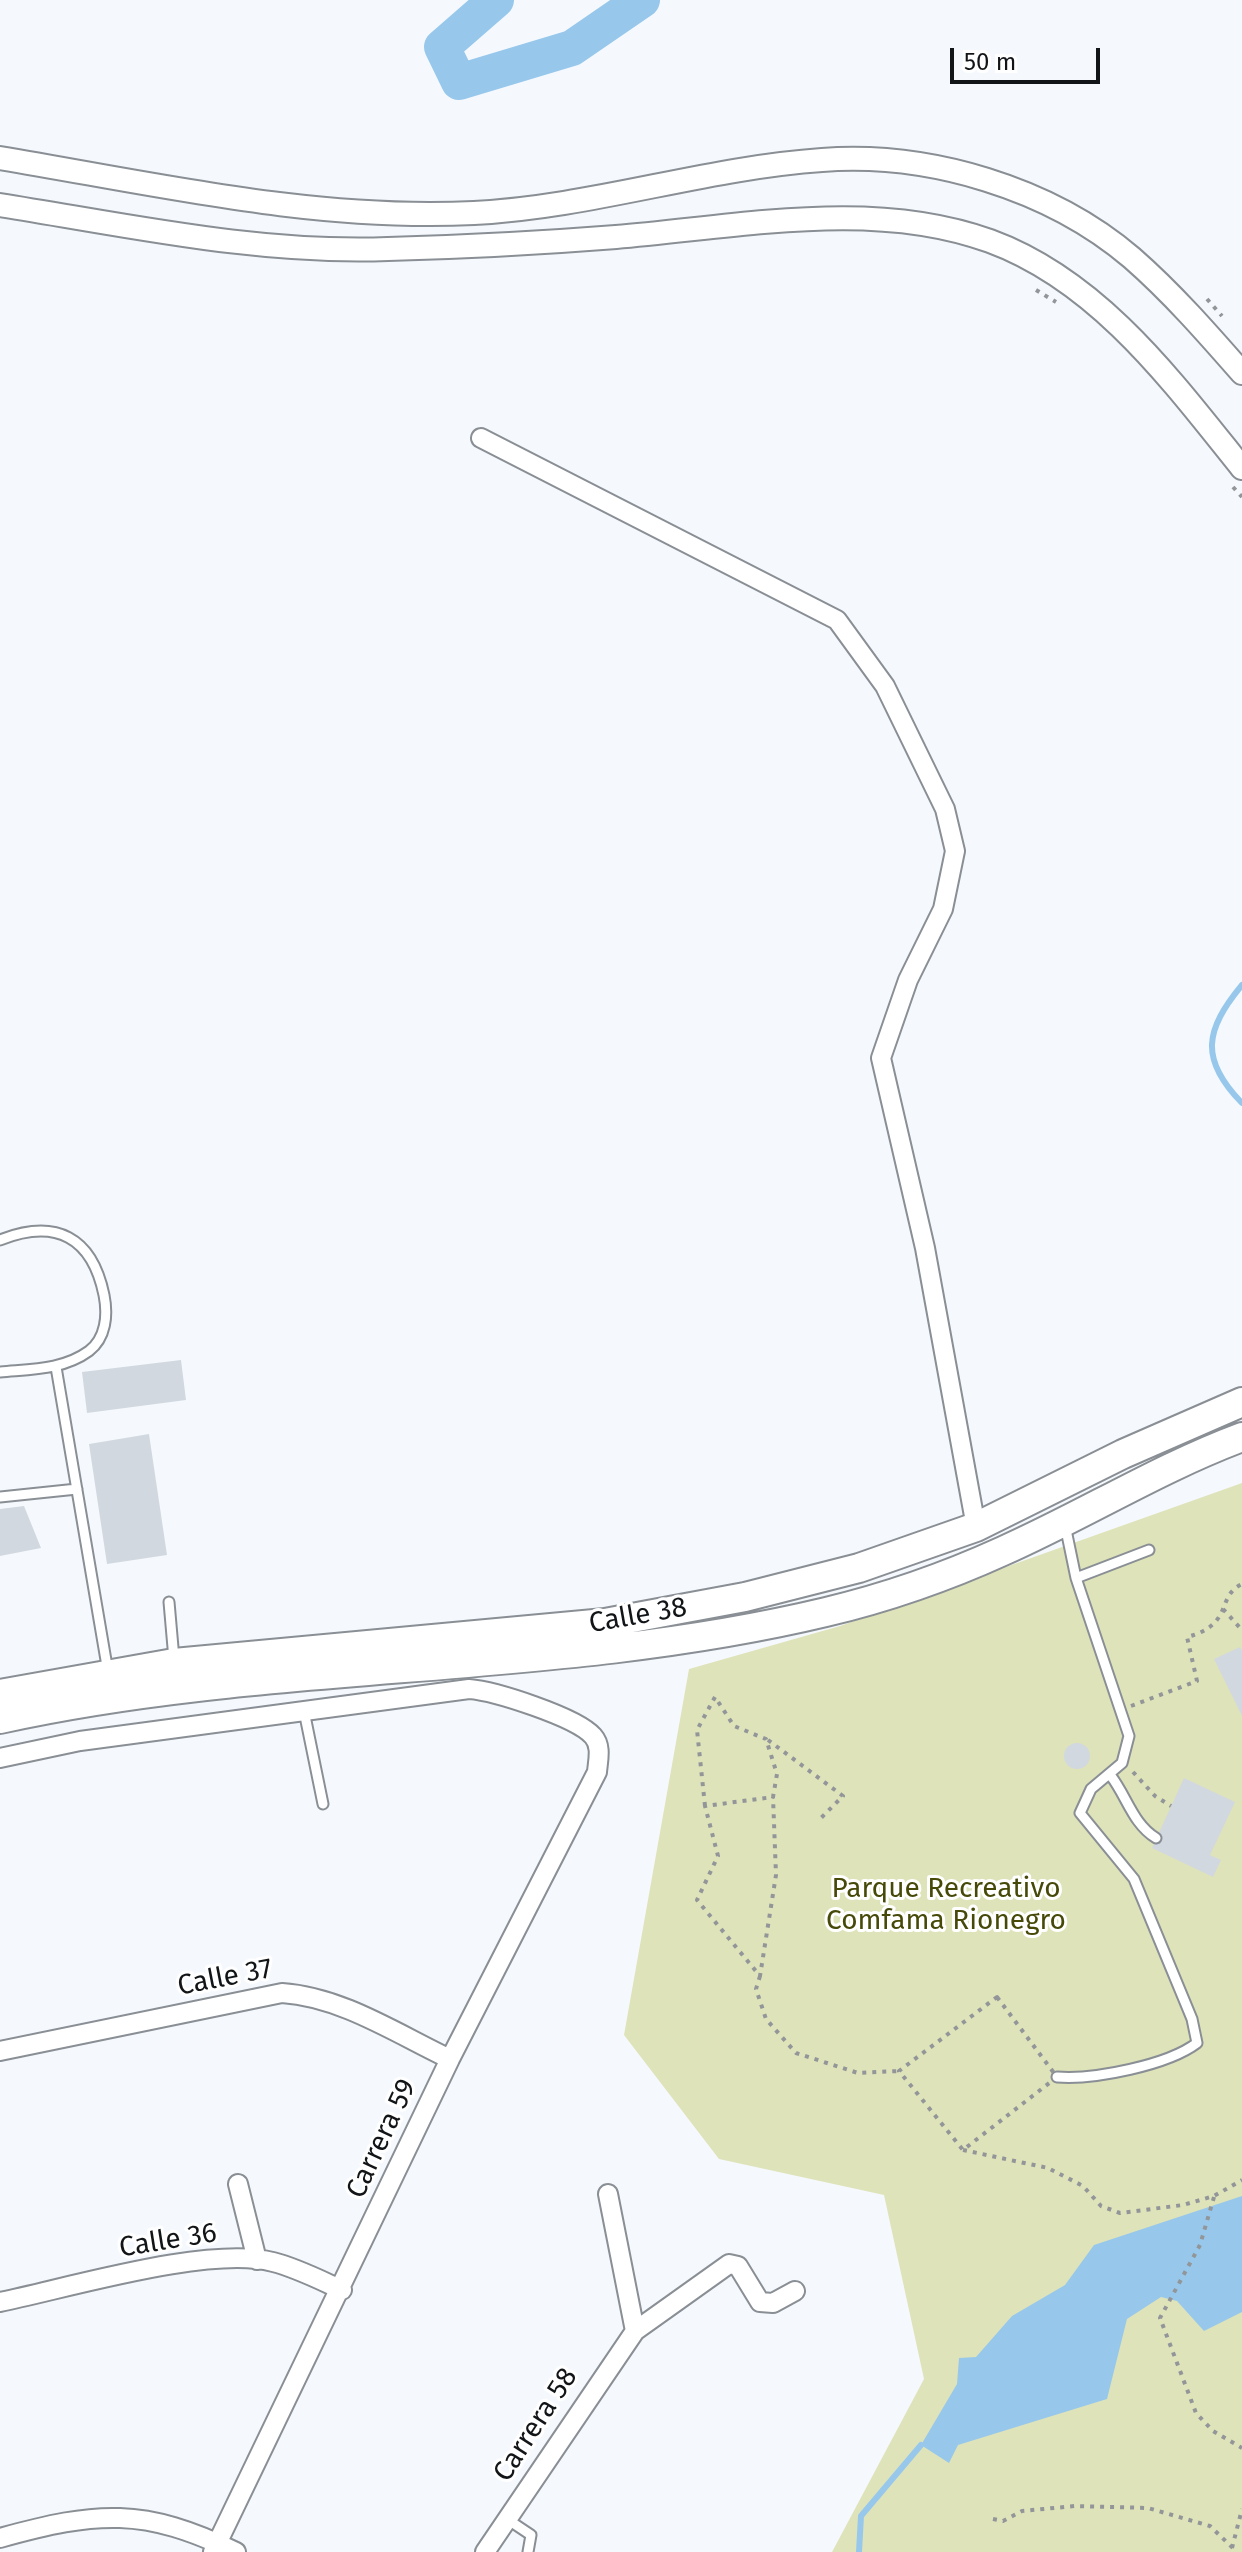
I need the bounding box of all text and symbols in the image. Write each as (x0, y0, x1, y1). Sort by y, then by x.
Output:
scale bar (954, 32, 1104, 82)
text: 50 m (964, 48, 1016, 76)
street label: Calle 38 (586, 1591, 690, 1641)
park label: Parque Recreativo Comfama Rionegro (826, 1872, 1066, 1938)
street label: Calle 37 (175, 1952, 275, 2004)
street label: Carrera 59 (340, 2074, 424, 2204)
street label: Calle 36 (117, 2217, 219, 2265)
street label: Carrera 58 (487, 2362, 585, 2488)

